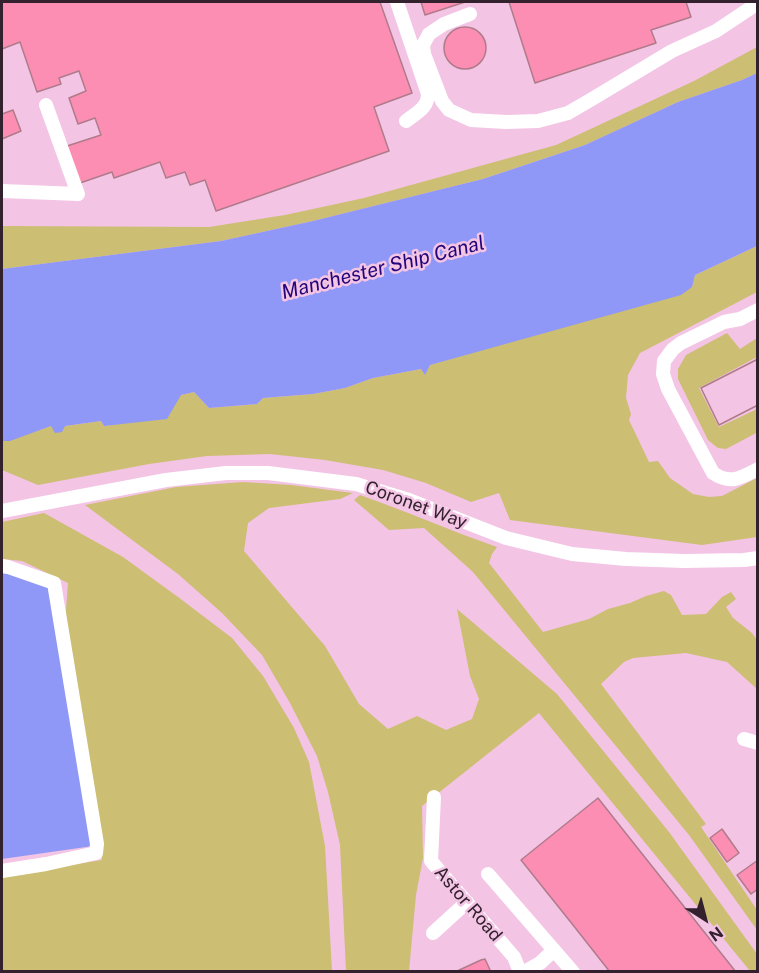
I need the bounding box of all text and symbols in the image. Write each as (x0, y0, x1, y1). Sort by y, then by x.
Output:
water label: Manchester Ship Canal (279, 231, 487, 305)
street label: Coronet Way (362, 477, 470, 533)
street label: Astor Road (430, 862, 506, 946)
north arrow (675, 889, 735, 949)
text: N (705, 923, 727, 945)

